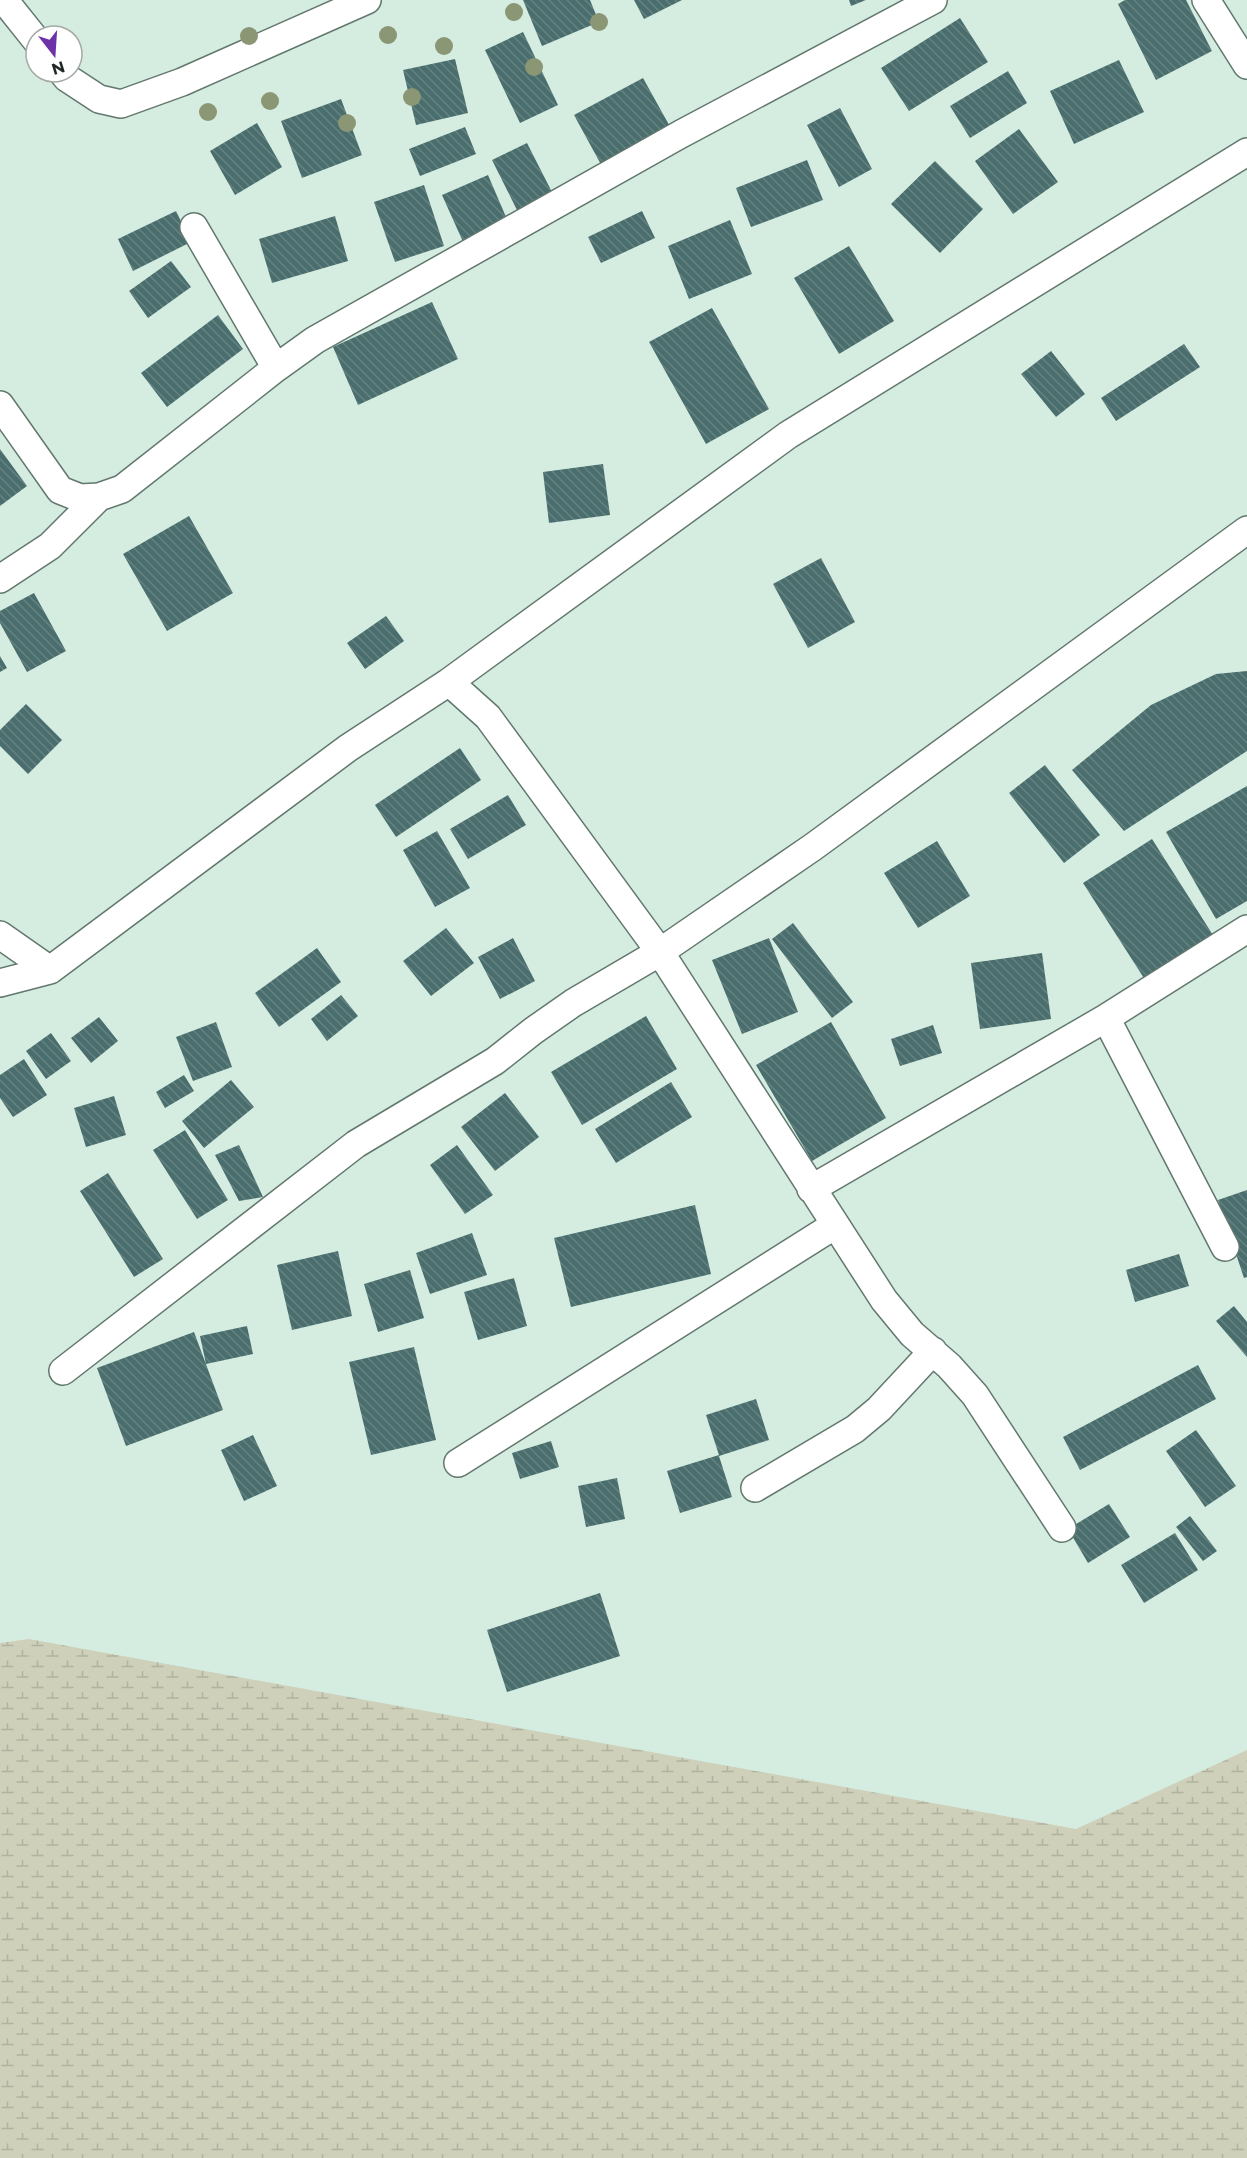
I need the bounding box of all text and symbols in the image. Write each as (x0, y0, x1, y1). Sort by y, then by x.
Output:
north arrow (24, 24, 84, 84)
text: N (49, 57, 67, 79)

